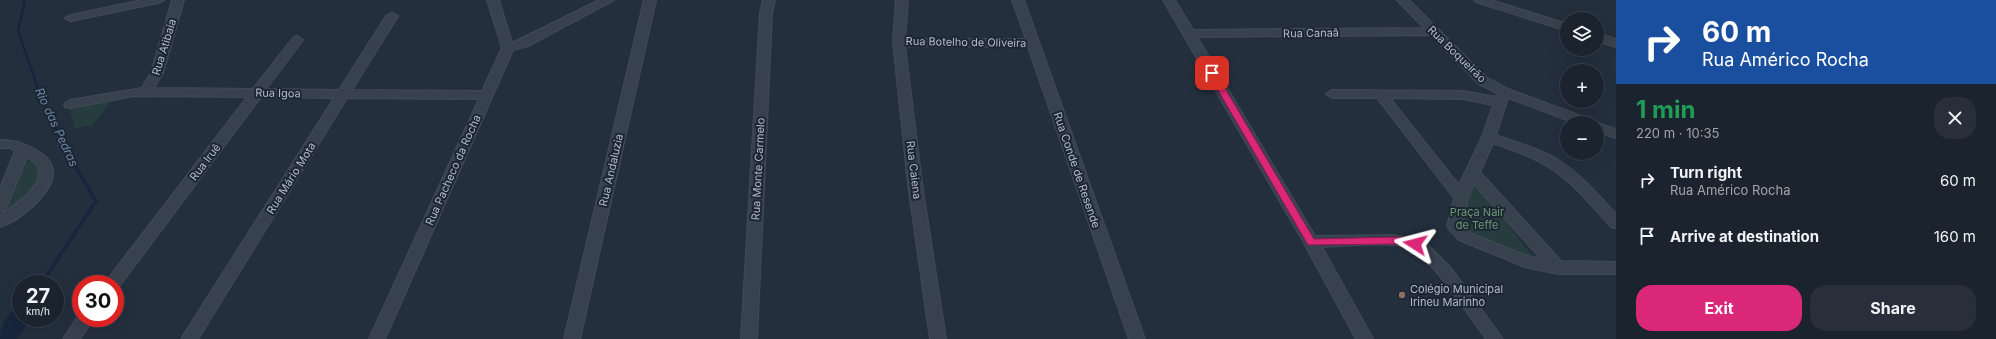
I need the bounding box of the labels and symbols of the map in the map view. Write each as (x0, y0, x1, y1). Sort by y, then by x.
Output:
street label: Rua Atibaia (149, 17, 179, 77)
street label: Rua Boqueirão (1425, 23, 1489, 86)
street label: Rua Canaã (1283, 26, 1339, 40)
street label: Rua Botelho de Oliveira (906, 34, 1026, 50)
pin (1195, 56, 1229, 90)
water label: Rio das Pedras (32, 85, 82, 169)
street label: Rua Igoa (255, 86, 301, 100)
street label: Rua Conde de Resende (1051, 110, 1103, 230)
street label: Rua Pacheco da Rocha (422, 112, 484, 228)
street label: Rua Monte Carmelo (748, 117, 768, 221)
street label: Rua Andaluzia (596, 132, 626, 208)
street label: Rua Mário Mota (263, 140, 319, 216)
street label: Rua Caiena (903, 140, 925, 200)
street label: Rua Iruê (187, 141, 223, 183)
park label: Praça Nair de Teffe (1450, 205, 1504, 232)
position arrow (1394, 223, 1436, 265)
speed limit sign: 30 (72, 275, 124, 327)
place label: Colégio Municipal Irineu Marinho (1410, 282, 1503, 309)
marker: Colégio Municipal Irineu Marinho (1397, 290, 1407, 300)

